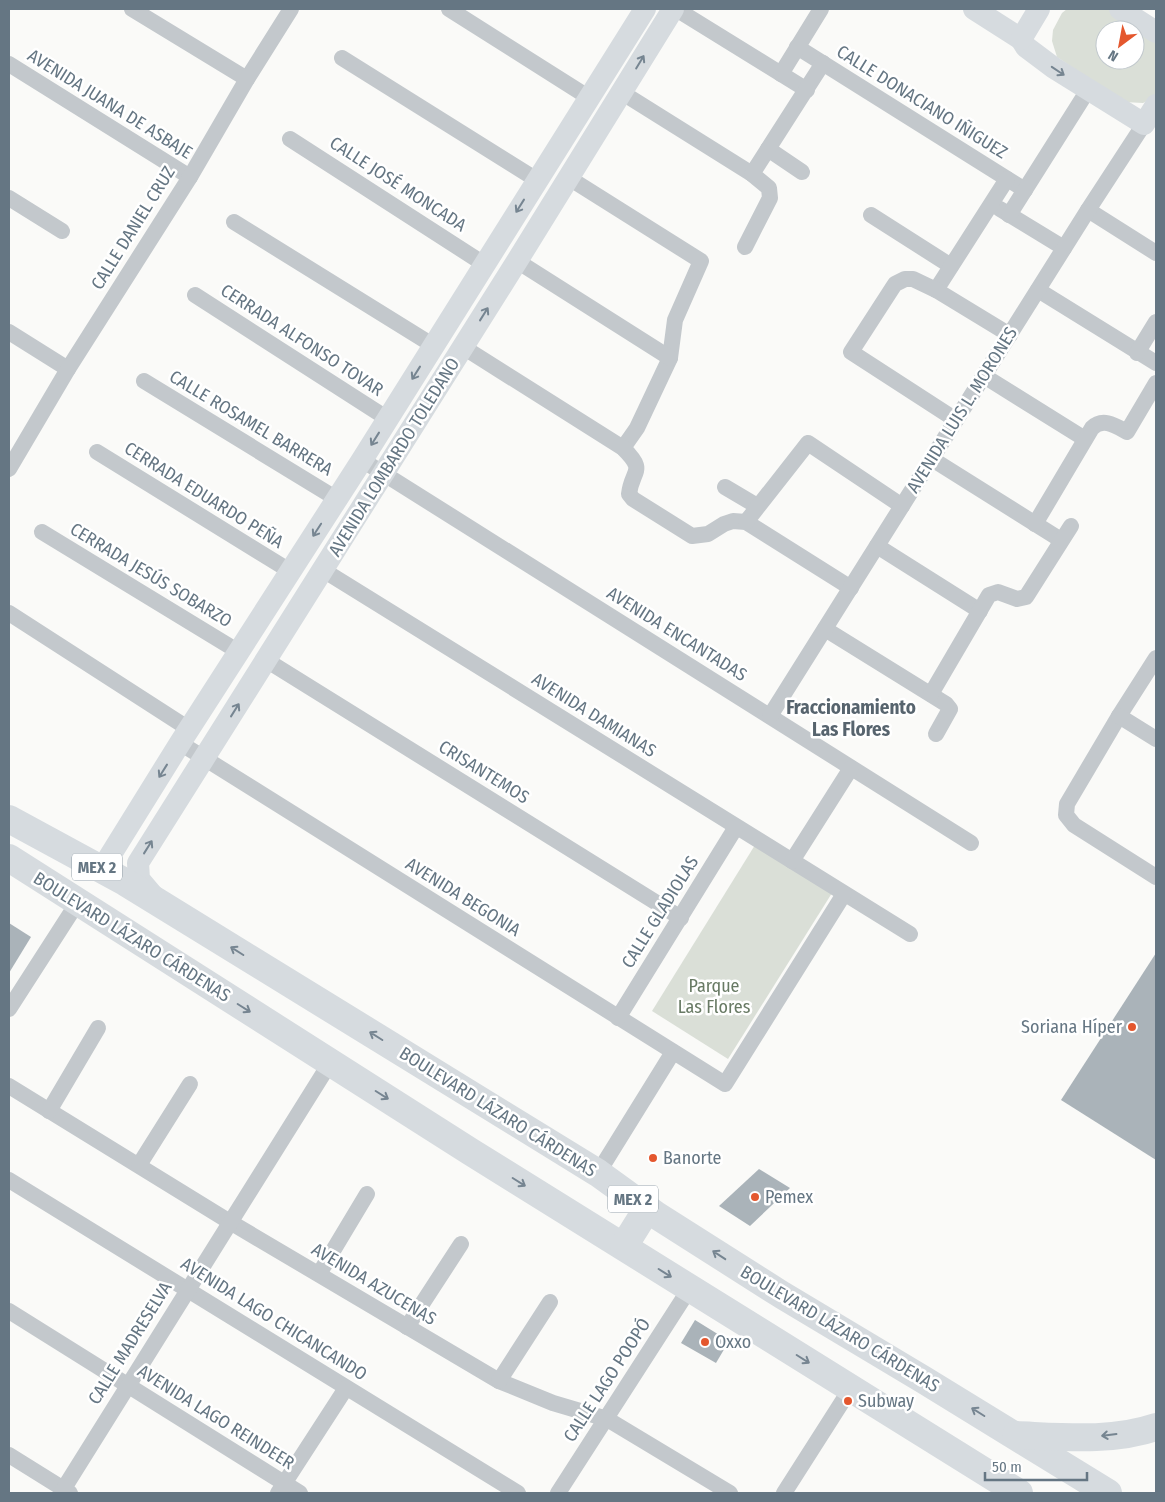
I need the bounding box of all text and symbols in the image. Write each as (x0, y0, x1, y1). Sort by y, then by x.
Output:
north arrow (1095, 20, 1145, 70)
street label: CALLE DONACIANO IÑIGUEZ (833, 40, 1011, 164)
street label: AVENIDA JUANA DE ASBAJE (24, 44, 196, 164)
text: N (1105, 46, 1121, 65)
one-way arrow (635, 56, 645, 70)
one-way arrow (1050, 66, 1064, 76)
street label: CALLE JOSÉ MONCADA (326, 131, 471, 237)
street label: CALLE DANIEL CRUZ (86, 162, 180, 294)
one-way arrow (515, 198, 525, 212)
street label: CERRADA ALFONSO TOVAR (217, 279, 388, 401)
one-way arrow (479, 307, 489, 321)
street label: AVENIDA LUIS L. MORONES (902, 323, 1022, 497)
street label: AVENIDA LOMBARDO TOLEDANO (324, 354, 464, 560)
street label: CALLE ROSAMEL BARRERA (165, 366, 337, 481)
one-way arrow (411, 366, 421, 380)
one-way arrow (370, 432, 380, 446)
street label: CERRADA EDUARDO PEÑA (120, 437, 288, 553)
street label: CERRADA JESÚS SOBARZO (66, 517, 236, 632)
one-way arrow (311, 523, 321, 537)
street label: AVENIDA ENCANTADAS (603, 582, 751, 686)
street label: AVENIDA DAMIANAS (528, 668, 660, 762)
district label: Fraccionamiento Las Flores (786, 696, 916, 741)
one-way arrow (230, 703, 240, 717)
street label: CRISANTEMOS (435, 736, 533, 809)
one-way arrow (157, 764, 168, 778)
one-way arrow (143, 840, 153, 854)
street label: CALLE GLADIOLAS (617, 852, 703, 972)
street label: AVENIDA BEGONIA (402, 853, 525, 941)
road number: MEX 2 (72, 854, 122, 880)
street label: BOULEVARD LÁZARO CÁRDENAS (29, 866, 235, 1007)
one-way arrow (231, 945, 245, 955)
park label: Parque Las Flores (678, 975, 751, 1018)
one-way arrow (237, 1004, 251, 1014)
place label: Soriana Híper (1021, 1016, 1123, 1038)
marker: Soriana Híper (1126, 1021, 1138, 1033)
one-way arrow (369, 1031, 383, 1041)
street label: BOULEVARD LÁZARO CÁRDENAS (395, 1041, 601, 1182)
one-way arrow (374, 1091, 388, 1101)
place label: Banorte (663, 1147, 722, 1169)
marker: Banorte (647, 1152, 659, 1164)
one-way arrow (512, 1177, 526, 1187)
road number: MEX 2 (608, 1186, 658, 1212)
place label: Pemex (765, 1186, 813, 1208)
marker: Pemex (749, 1191, 761, 1203)
street label: AVENIDA AZUCENAS (308, 1238, 440, 1330)
one-way arrow (713, 1250, 727, 1260)
street label: AVENIDA LAGO CHICANCANDO (177, 1253, 371, 1385)
street label: BOULEVARD LÁZARO CÁRDENAS (737, 1260, 944, 1397)
one-way arrow (658, 1267, 672, 1278)
street label: CALLE MADRESELVA (83, 1277, 177, 1408)
street label: CALLE LAGO POOPÓ (559, 1314, 655, 1446)
place label: Oxxo (715, 1331, 751, 1353)
marker: Oxxo (699, 1336, 711, 1348)
one-way arrow (795, 1354, 809, 1364)
street label: AVENIDA LAGO REINDEER (134, 1360, 299, 1474)
place label: Subway (858, 1390, 914, 1412)
marker: Subway (842, 1395, 854, 1407)
one-way arrow (971, 1407, 985, 1417)
one-way arrow (1101, 1430, 1117, 1440)
scale bar (985, 1450, 1088, 1482)
text: 50 m (992, 1458, 1022, 1476)

